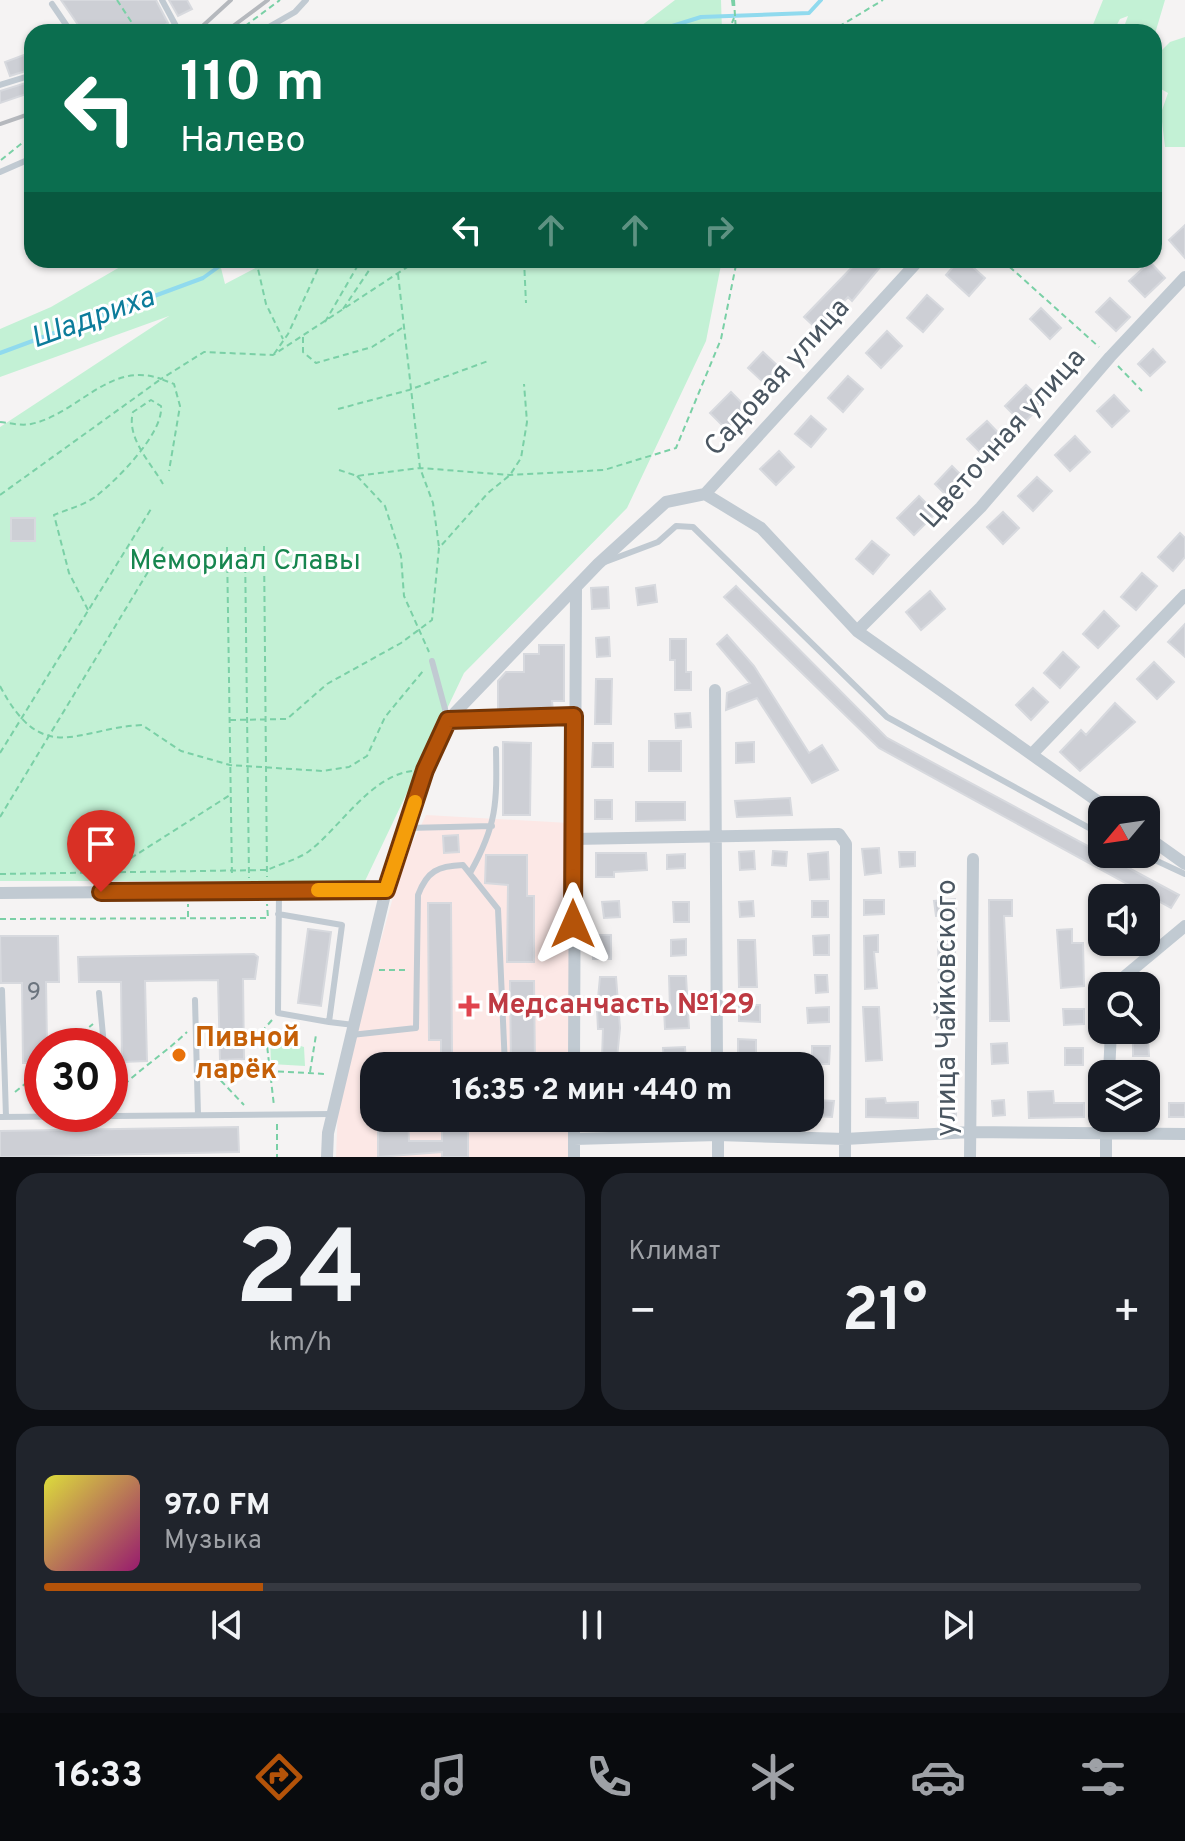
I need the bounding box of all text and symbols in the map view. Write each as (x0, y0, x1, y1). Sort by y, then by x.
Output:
text: 110 m (180, 50, 325, 120)
icon: left (48, 56, 152, 160)
text: Налево (180, 119, 306, 165)
icon: left (445, 208, 489, 252)
icon: ahead (529, 208, 573, 252)
icon: ahead (613, 208, 657, 252)
icon: right (697, 208, 741, 252)
water label: Шадриха (26, 279, 160, 358)
street label: Садовая улица (697, 291, 859, 465)
street label: Цветочная улица (913, 341, 1095, 537)
park label: Мемориал Славы (129, 544, 361, 580)
north arrow (1088, 796, 1160, 868)
map controls (1088, 796, 1160, 1132)
pin (67, 810, 135, 892)
icon: arrive (79, 822, 123, 866)
street label: улица Чайковского (930, 879, 966, 1137)
position arrow (531, 882, 615, 966)
button: sound (1088, 884, 1160, 956)
button: search (1088, 972, 1160, 1044)
house number: 9 (27, 978, 41, 1008)
place label: Медсанчасть №129 (487, 988, 755, 1024)
marker: Медсанчасть №129 (458, 995, 480, 1017)
place label: Пивной ларёк (195, 1021, 300, 1089)
speed limit sign: 30 (24, 1028, 128, 1132)
marker: Пивной ларёк (170, 1046, 188, 1064)
button: layers (1088, 1060, 1160, 1132)
text: 16:35 · 2 мин · 440 m (452, 1073, 732, 1110)
text: 24 (235, 1209, 365, 1341)
text: Климат (629, 1236, 720, 1269)
text: 21° (842, 1276, 928, 1352)
text: − (629, 1286, 657, 1342)
text: + (1113, 1286, 1141, 1342)
text: km/h (269, 1327, 332, 1360)
text: 97.0 FM (164, 1488, 270, 1525)
text: Музыка (164, 1525, 262, 1558)
icon: previous (205, 1603, 249, 1647)
icon: pause (570, 1603, 614, 1647)
icon: next (936, 1603, 980, 1647)
icon: directions (251, 1749, 307, 1805)
icon: music (416, 1749, 472, 1805)
icon: phone (581, 1749, 637, 1805)
icon: climate (745, 1749, 801, 1805)
icon: car (910, 1749, 966, 1805)
icon: filters (1075, 1749, 1131, 1805)
text: 16:33 (54, 1754, 143, 1800)

